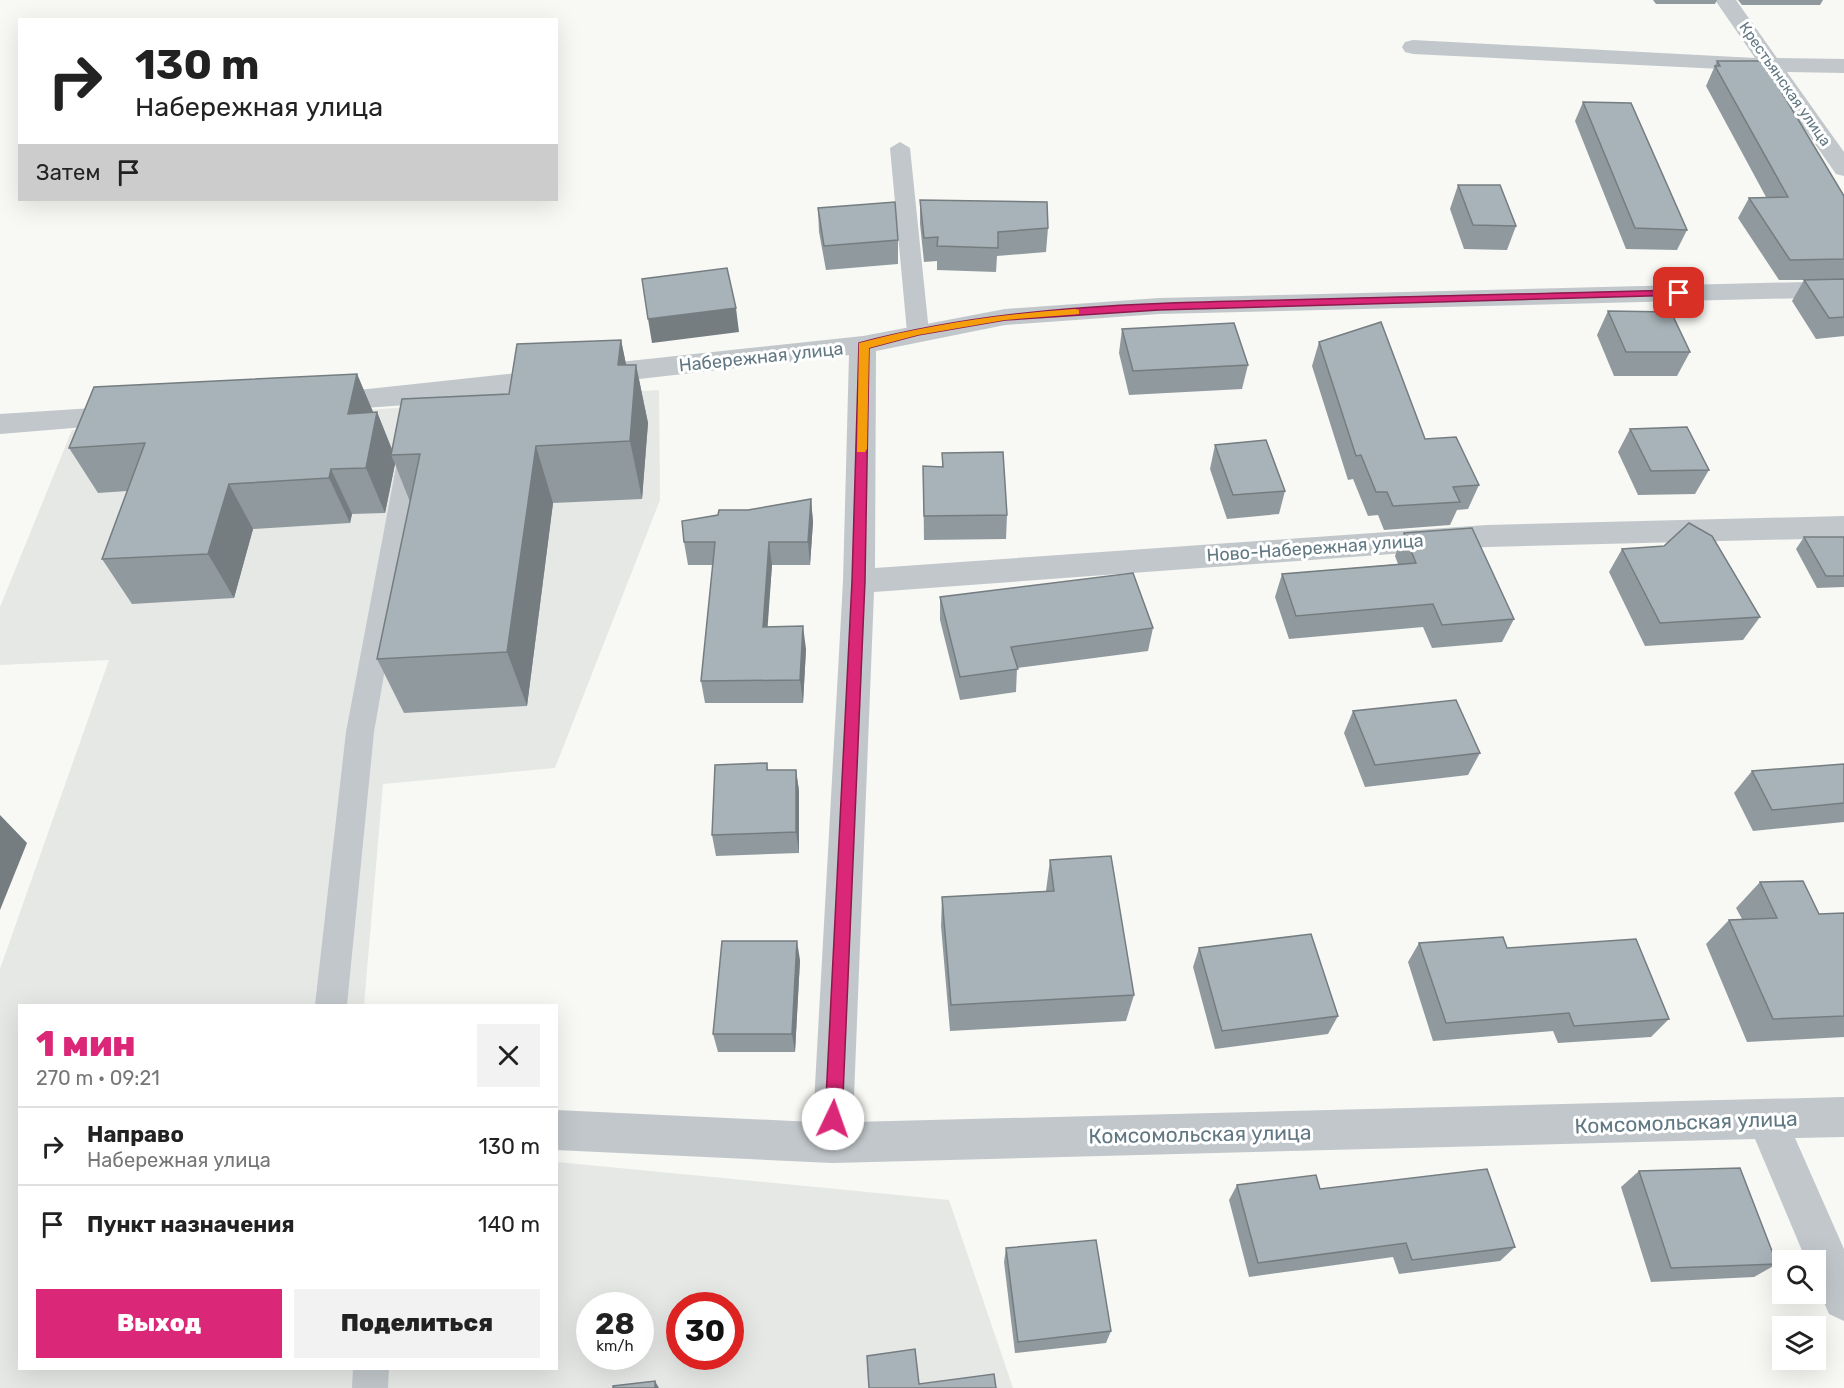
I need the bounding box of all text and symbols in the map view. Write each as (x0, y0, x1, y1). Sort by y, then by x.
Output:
street label: Крестьянская улица (1735, 18, 1835, 150)
text: 130 m (135, 40, 260, 90)
icon: right (36, 42, 114, 120)
text: Набережная улица (135, 91, 383, 123)
icon: arrive (112, 156, 145, 189)
text: Затем (36, 159, 100, 186)
pin (1653, 267, 1704, 318)
icon: arrive (1662, 276, 1695, 309)
street label: Набережная улица (678, 337, 844, 377)
street label: Ново-Набережная улица (1206, 529, 1424, 567)
text: 1 мин (36, 1022, 136, 1065)
button: close (477, 1024, 540, 1087)
text: 270 m · 09:21 (36, 1066, 160, 1090)
position arrow (801, 1087, 865, 1151)
street label: Комсомольская улица (1574, 1106, 1798, 1138)
street label: Комсомольская улица (1088, 1120, 1312, 1148)
text: Направо (87, 1121, 184, 1148)
icon: right (36, 1130, 69, 1163)
text: 130 m (478, 1133, 540, 1160)
text: Набережная улица (87, 1148, 271, 1172)
icon: arrive (36, 1208, 69, 1241)
text: Пункт назначения (87, 1211, 295, 1238)
text: 140 m (478, 1211, 540, 1238)
map controls (1772, 1250, 1826, 1370)
button: search (1772, 1250, 1826, 1304)
button: Выход (36, 1289, 282, 1358)
button: Поделиться (294, 1289, 540, 1358)
speed limit sign: 30 (666, 1292, 744, 1370)
text: 28 (595, 1306, 635, 1342)
button: layers (1772, 1316, 1826, 1370)
text: km/h (596, 1337, 634, 1355)

